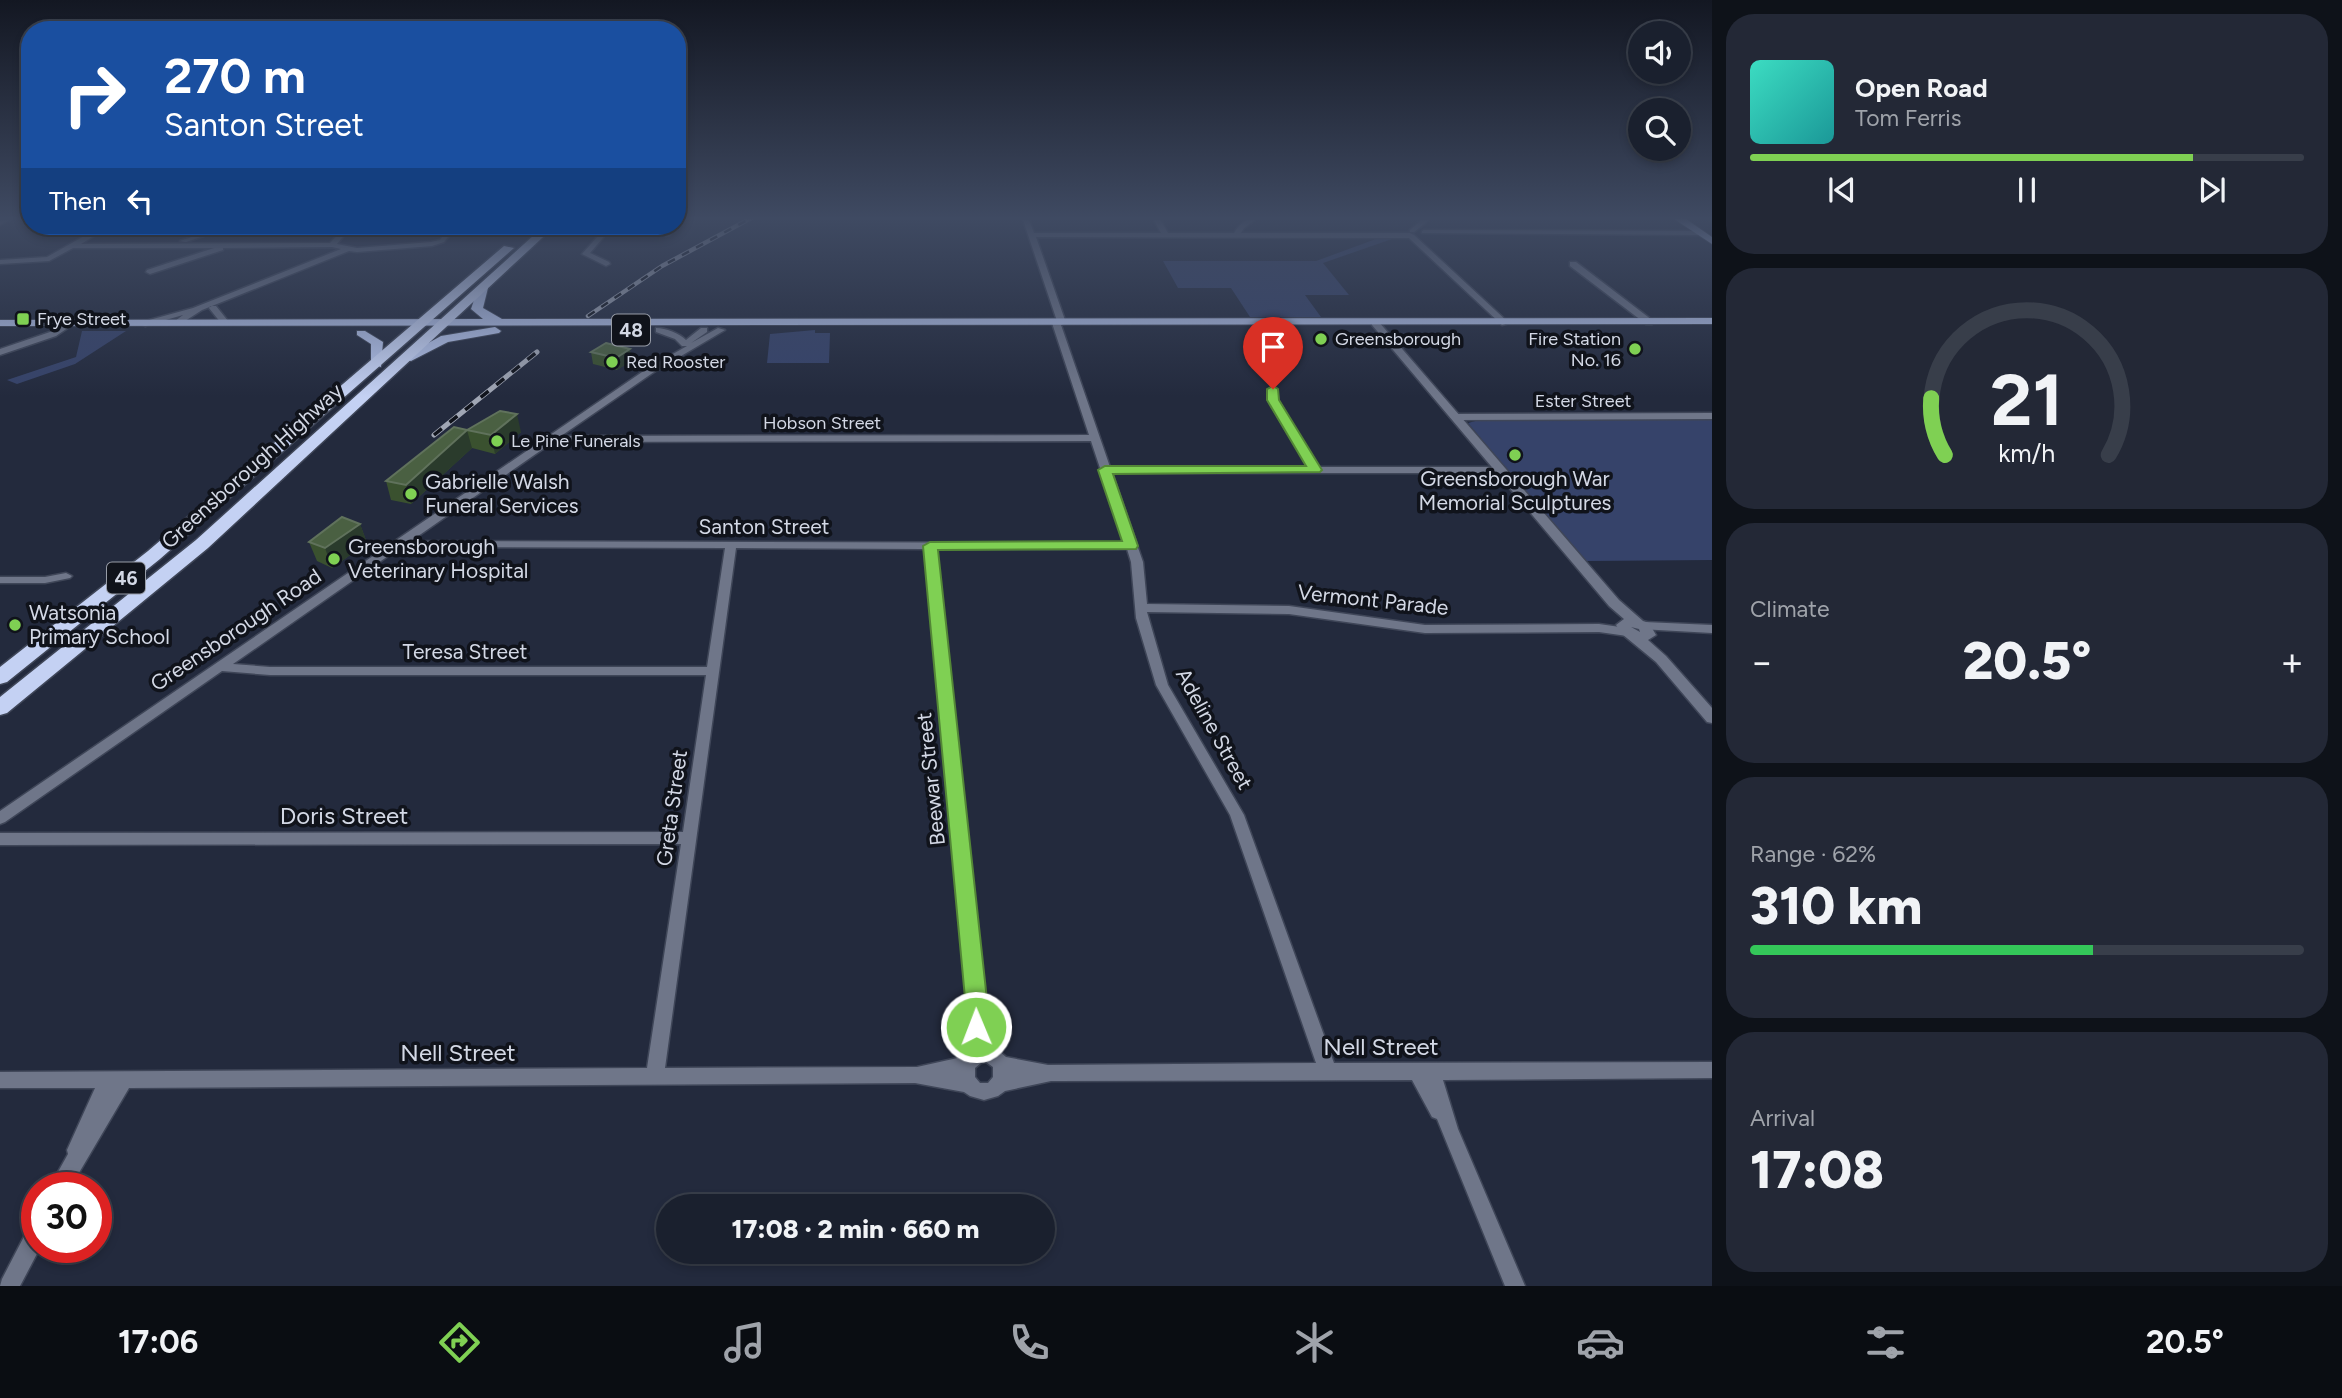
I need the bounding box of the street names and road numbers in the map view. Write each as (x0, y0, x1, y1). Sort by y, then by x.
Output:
road number: 48 (612, 314, 650, 346)
street label: Greensborough Highway (156, 378, 347, 553)
street label: Ester Street (1535, 390, 1631, 412)
street label: Hobson Street (763, 412, 881, 434)
street label: Santon Street (698, 514, 830, 539)
road number: 46 (107, 562, 145, 594)
street label: Greensborough Road (146, 563, 326, 696)
street label: Vermont Parade (1296, 579, 1450, 620)
street label: Teresa Street (403, 639, 527, 664)
street label: Adeline Street (1171, 664, 1258, 794)
street label: Beewar Street (911, 711, 950, 847)
street label: Greta Street (651, 748, 692, 868)
street label: Doris Street (280, 801, 408, 830)
street label: Nell Street (1323, 1032, 1439, 1061)
street label: Nell Street (400, 1038, 516, 1067)

